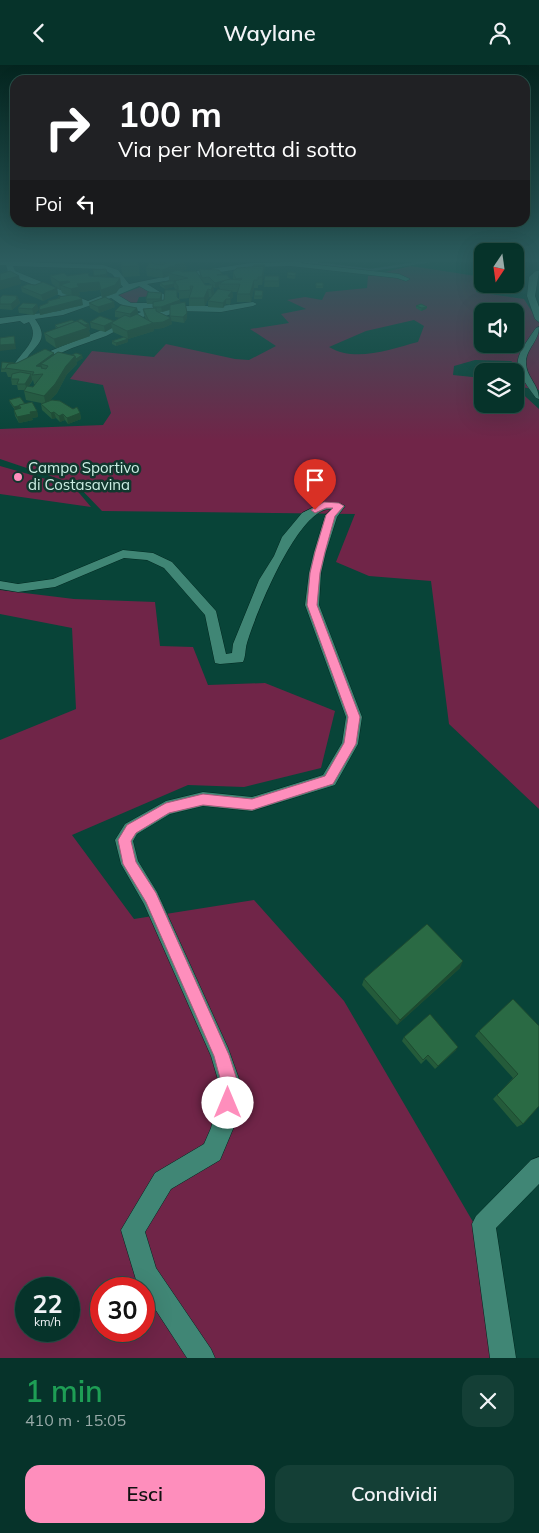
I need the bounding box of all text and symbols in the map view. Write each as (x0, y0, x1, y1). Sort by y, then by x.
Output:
icon: back (25, 19, 53, 47)
text: Waylane (223, 19, 316, 47)
icon: person (486, 19, 514, 47)
text: 100 m (118, 92, 222, 136)
icon: right (35, 95, 100, 160)
text: Via per Moretta di sotto (118, 135, 357, 163)
icon: left (72, 190, 100, 218)
text: Poi (35, 192, 62, 216)
north arrow (474, 243, 524, 293)
map controls (474, 243, 524, 413)
button: sound (474, 303, 524, 353)
button: layers (474, 363, 524, 413)
place label: Campo Sportivo di Costasavina (28, 458, 140, 494)
pin (294, 459, 336, 510)
icon: arrive (301, 466, 329, 494)
marker: Campo Sportivo di Costasavina (12, 471, 24, 483)
position arrow (201, 1076, 253, 1128)
speed limit sign: 30 (90, 1277, 155, 1342)
text: 22 (32, 1288, 63, 1319)
text: km/h (34, 1314, 61, 1329)
text: 1 min (25, 1372, 103, 1410)
button: close (462, 1375, 514, 1427)
text: 410 m · 15:05 (25, 1410, 126, 1430)
button: Esci (25, 1465, 265, 1523)
button: Condividi (275, 1465, 514, 1523)

